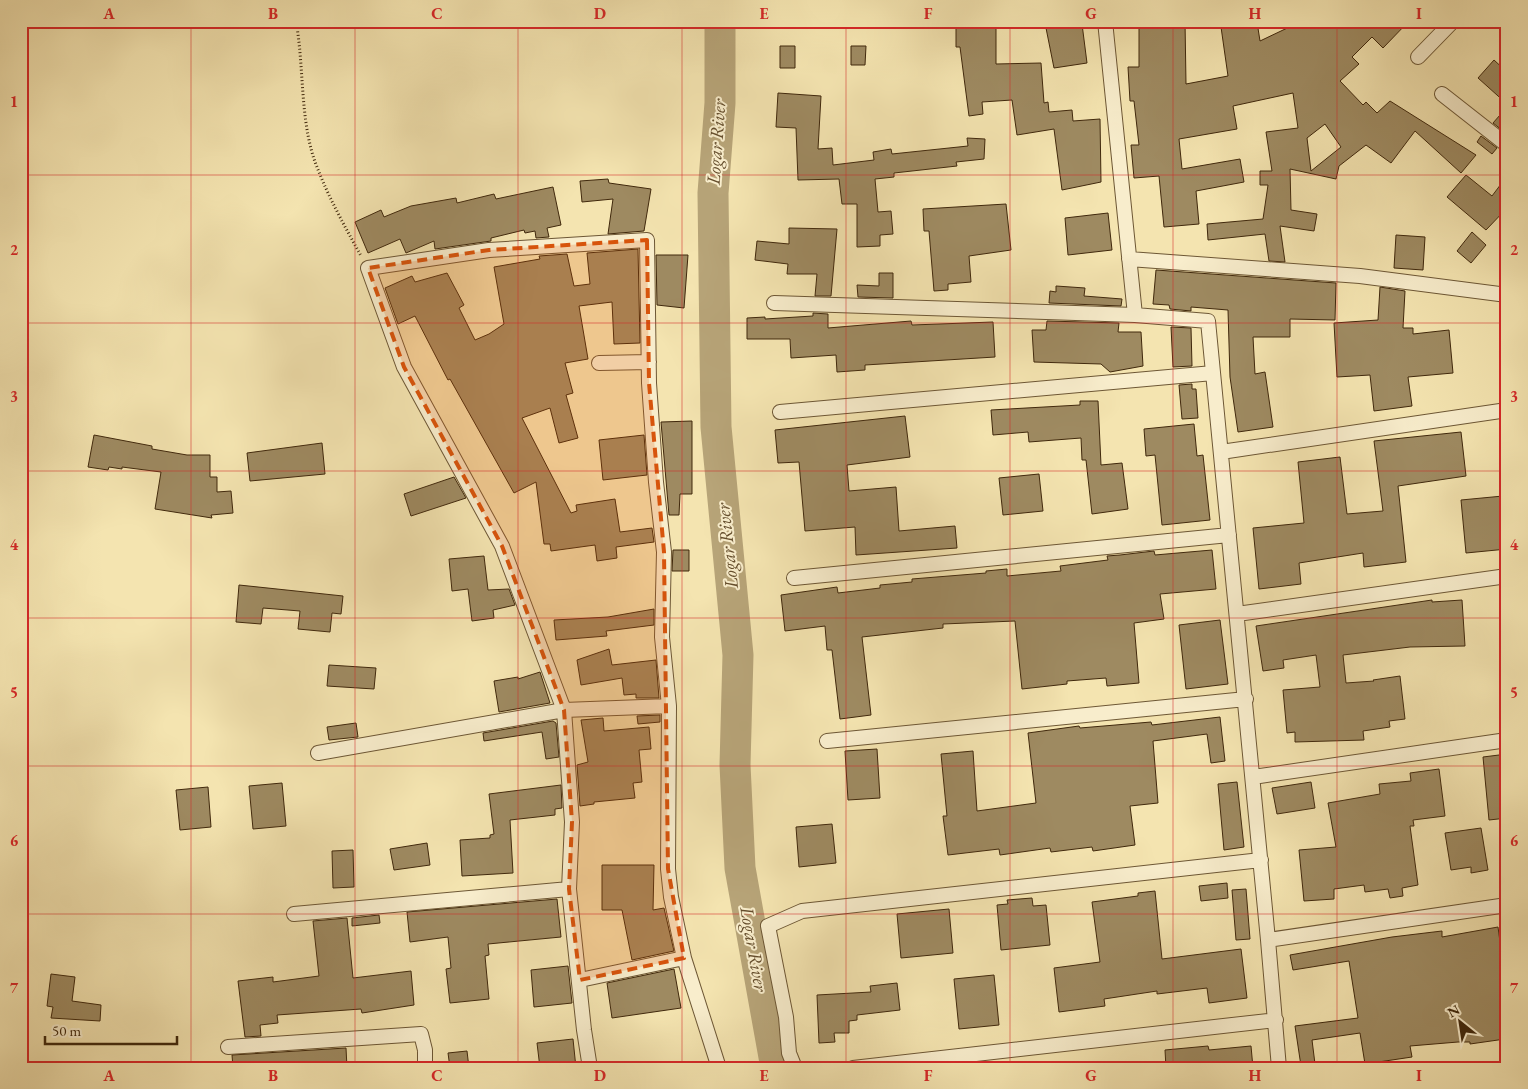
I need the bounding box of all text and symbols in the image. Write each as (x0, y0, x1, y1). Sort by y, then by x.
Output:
text: A (102, 3, 115, 24)
text: B (268, 3, 278, 24)
text: C (431, 3, 443, 24)
text: D (594, 3, 606, 24)
text: E (759, 3, 769, 24)
text: F (924, 3, 933, 24)
text: G (1085, 3, 1097, 24)
text: H (1249, 3, 1262, 24)
text: I (1416, 3, 1422, 24)
text: 1 (10, 91, 18, 112)
text: 1 (1510, 91, 1518, 112)
water label: Logar River (700, 98, 732, 187)
text: 2 (10, 239, 19, 260)
text: 2 (1510, 239, 1519, 260)
text: 3 (10, 386, 18, 407)
text: 3 (1510, 386, 1518, 407)
water label: Logar River (710, 501, 744, 591)
text: 4 (10, 534, 19, 555)
text: 4 (1510, 534, 1519, 555)
text: 5 (10, 682, 18, 703)
text: 5 (1510, 682, 1518, 703)
text: 6 (10, 830, 19, 851)
text: 6 (1510, 830, 1519, 851)
water label: Logar River (734, 904, 774, 994)
text: 7 (10, 977, 19, 998)
text: 7 (1510, 977, 1519, 998)
north arrow (1436, 996, 1486, 1046)
text: N (1444, 1000, 1463, 1021)
scale bar (45, 1014, 178, 1046)
text: 50 m (52, 1021, 81, 1040)
text: A (102, 1065, 115, 1086)
text: B (268, 1065, 278, 1086)
text: C (431, 1065, 443, 1086)
text: D (594, 1065, 606, 1086)
text: E (759, 1065, 769, 1086)
text: F (924, 1065, 933, 1086)
text: G (1085, 1065, 1097, 1086)
text: H (1249, 1065, 1262, 1086)
text: I (1416, 1065, 1422, 1086)

